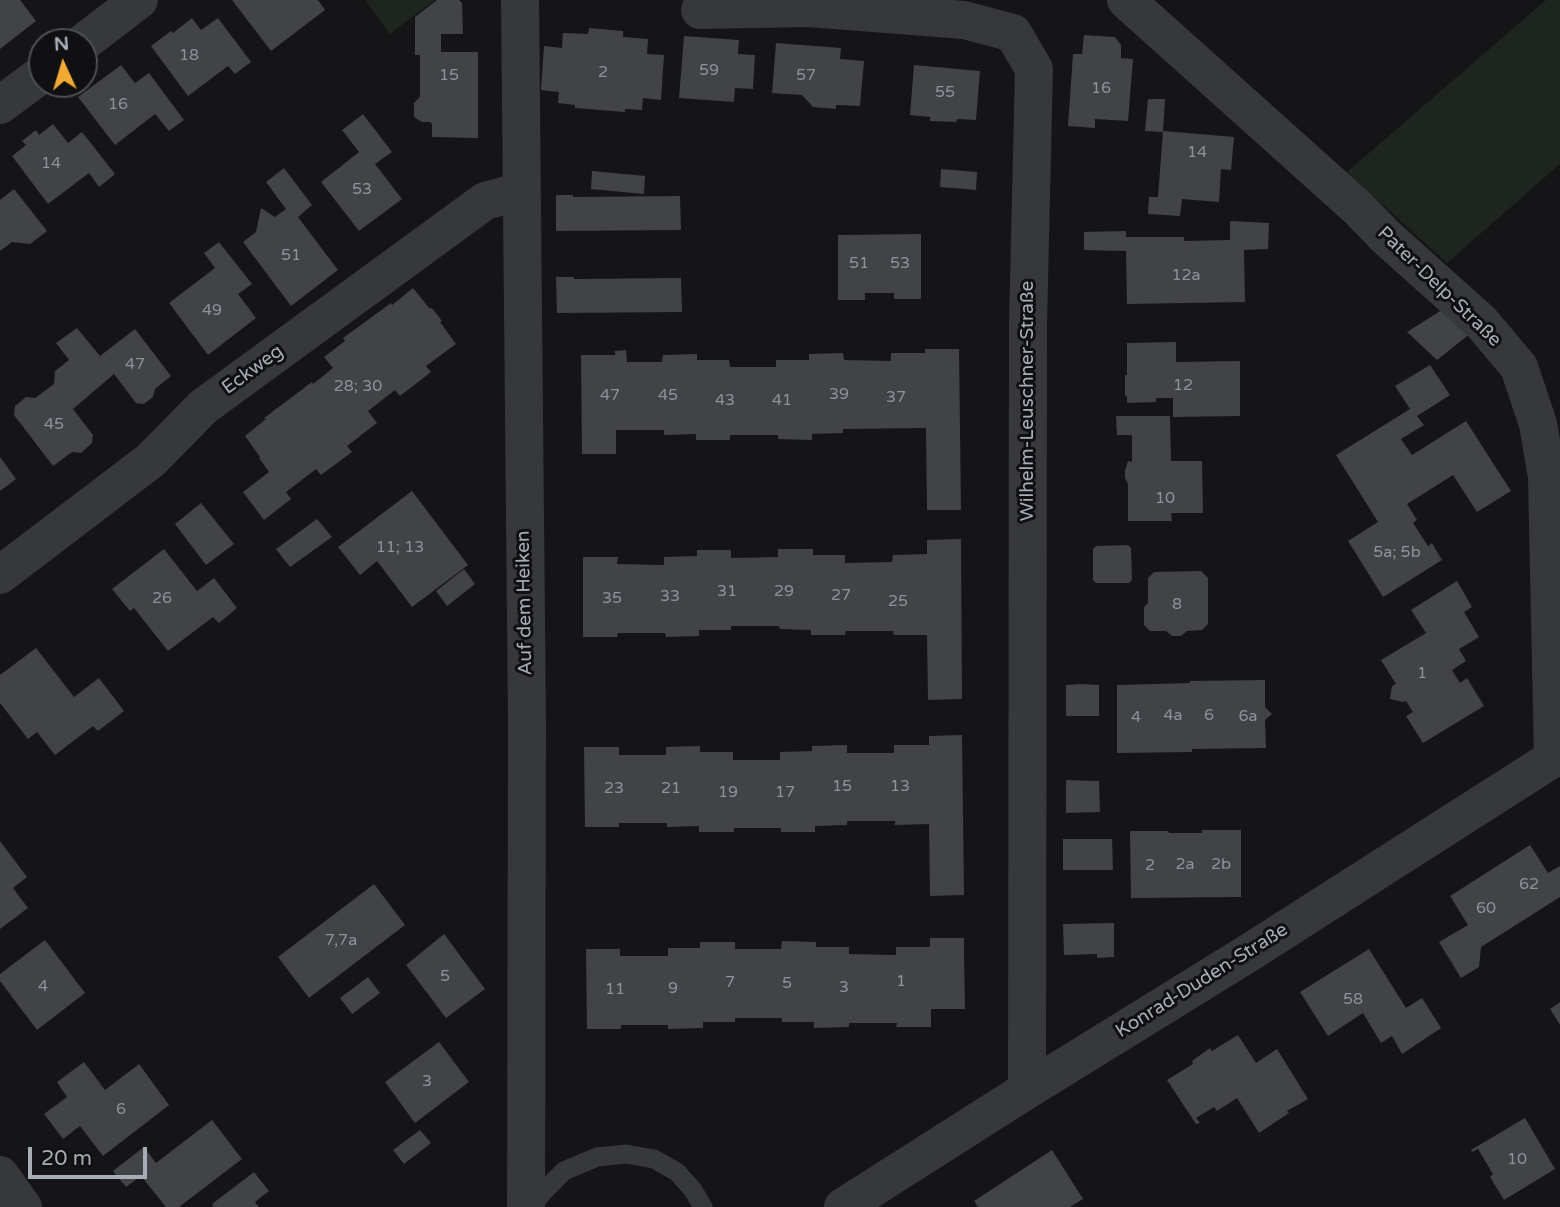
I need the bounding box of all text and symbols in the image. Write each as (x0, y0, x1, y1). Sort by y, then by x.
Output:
north arrow (28, 28, 98, 98)
text: N (53, 33, 70, 56)
house number: 18 (179, 46, 199, 66)
house number: 59 (699, 61, 719, 81)
house number: 2 (598, 63, 608, 83)
house number: 15 (439, 66, 459, 86)
house number: 57 (796, 66, 816, 86)
house number: 16 (1091, 79, 1111, 99)
house number: 55 (935, 83, 955, 103)
house number: 16 (108, 95, 128, 115)
house number: 14 (1187, 143, 1207, 163)
house number: 14 (41, 154, 61, 174)
house number: 53 (352, 180, 372, 200)
street label: Pater-Delp-Straße (1372, 222, 1506, 352)
house number: 51 (281, 246, 301, 266)
house number: 51 (849, 254, 869, 274)
house number: 53 (890, 254, 910, 274)
house number: 12a (1171, 266, 1201, 286)
street label: Wilhelm-Leuschner-Straße (1017, 281, 1039, 521)
house number: 49 (202, 301, 222, 321)
street label: Eckweg (218, 340, 288, 400)
house number: 47 (125, 355, 145, 375)
house number: 12 (1173, 376, 1193, 396)
house number: 28; 30 (334, 377, 382, 397)
house number: 39 (829, 385, 849, 405)
house number: 47 (600, 386, 620, 406)
house number: 45 (658, 386, 678, 406)
house number: 37 (886, 388, 906, 408)
house number: 43 (715, 391, 735, 411)
house number: 41 (772, 391, 792, 411)
house number: 45 (44, 415, 64, 435)
house number: 10 (1155, 489, 1175, 509)
street label: Auf dem Heiken (512, 530, 538, 676)
house number: 11; 13 (376, 538, 424, 558)
house number: 5a; 5b (1373, 543, 1421, 563)
house number: 31 (717, 582, 737, 602)
house number: 29 (774, 582, 794, 602)
house number: 27 (831, 586, 851, 606)
house number: 33 (660, 587, 680, 607)
house number: 26 (152, 589, 172, 609)
house number: 35 (602, 589, 622, 609)
house number: 25 (888, 592, 908, 612)
house number: 8 (1172, 595, 1182, 615)
house number: 1 (1417, 664, 1427, 684)
house number: 4a (1163, 706, 1183, 726)
house number: 6 (1204, 706, 1214, 726)
house number: 6a (1238, 707, 1258, 727)
house number: 4 (1131, 708, 1141, 728)
house number: 15 (832, 777, 852, 797)
house number: 13 (890, 777, 910, 797)
house number: 23 (604, 779, 624, 799)
house number: 21 (661, 779, 681, 799)
house number: 19 (718, 783, 738, 803)
house number: 17 (775, 783, 795, 803)
house number: 2a (1175, 855, 1195, 875)
house number: 2b (1211, 855, 1231, 875)
house number: 2 (1145, 856, 1155, 876)
house number: 62 (1519, 875, 1539, 895)
house number: 60 (1476, 899, 1496, 919)
street label: Konrad-Duden-Straße (1112, 919, 1292, 1043)
house number: 7,7a (325, 931, 357, 951)
house number: 5 (440, 967, 450, 987)
house number: 1 (896, 972, 906, 992)
house number: 7 (725, 973, 735, 993)
house number: 5 (782, 974, 792, 994)
house number: 4 (38, 977, 48, 997)
house number: 3 (839, 978, 849, 998)
house number: 9 (668, 979, 678, 999)
house number: 11 (605, 980, 625, 1000)
house number: 58 (1343, 990, 1363, 1010)
house number: 3 (422, 1072, 432, 1092)
house number: 6 (116, 1100, 126, 1120)
scale bar (32, 1134, 150, 1178)
text: 20 m (41, 1146, 92, 1171)
house number: 10 (1507, 1150, 1527, 1170)

